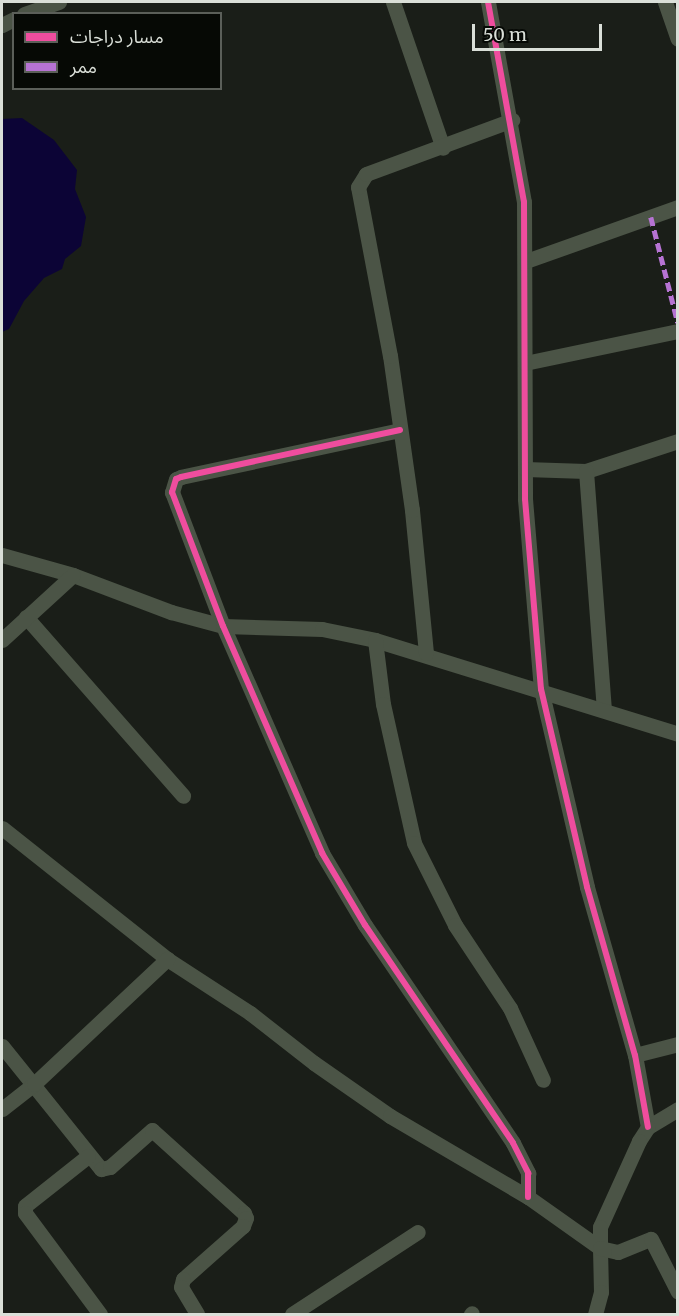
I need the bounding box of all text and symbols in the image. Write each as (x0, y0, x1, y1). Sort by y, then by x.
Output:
legend (12, 12, 222, 90)
scale bar (475, 12, 606, 50)
text: 50 m (483, 23, 527, 46)
text: مسار دراجات (70, 25, 164, 48)
text: ممر (70, 55, 97, 78)

